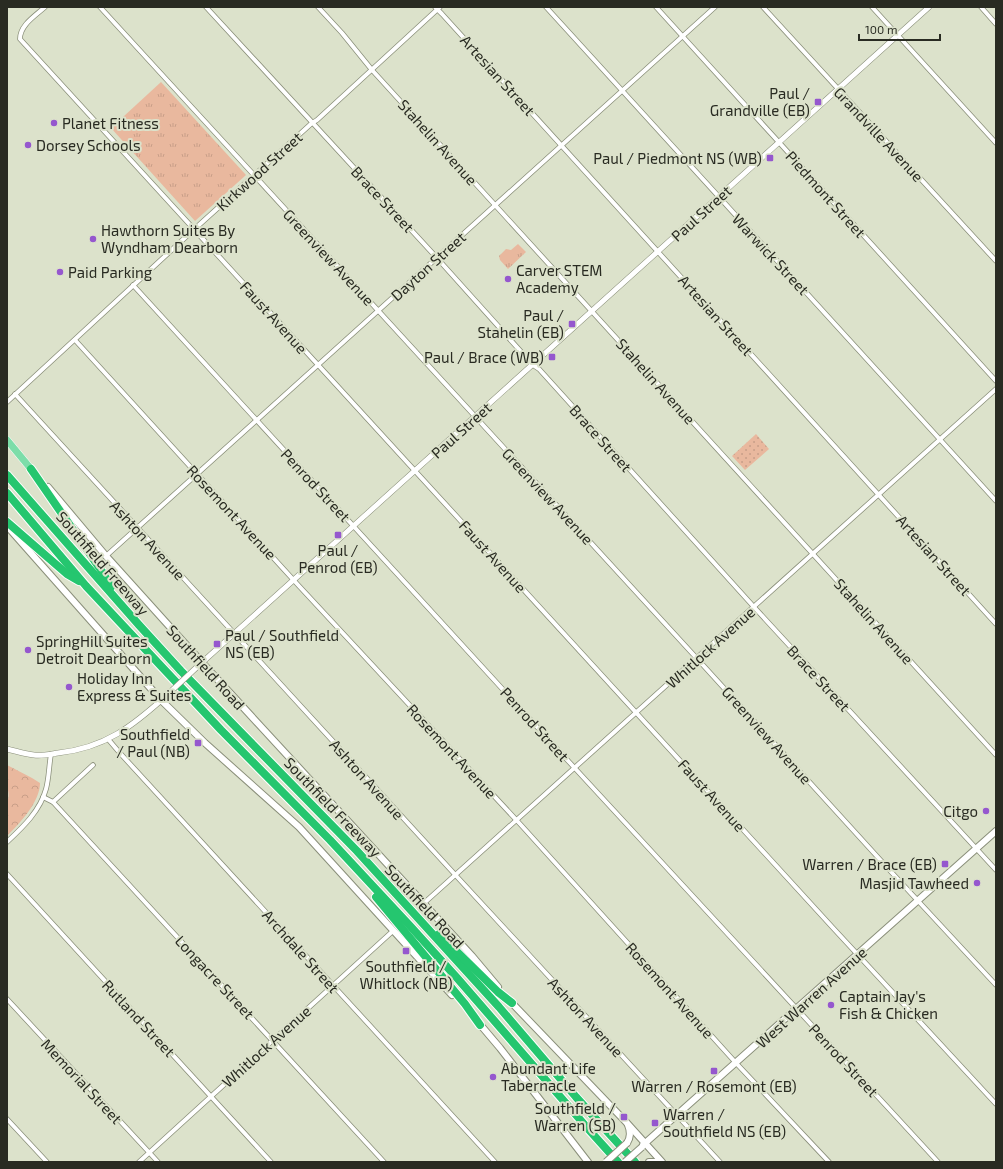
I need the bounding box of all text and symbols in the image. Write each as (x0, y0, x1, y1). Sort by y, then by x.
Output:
scale bar (859, 16, 940, 42)
text: 100 m (865, 22, 897, 36)
street label: Artesian Street (457, 31, 539, 119)
street label: Grandville Avenue (831, 83, 927, 185)
place label: Paul / Grandville (EB) (710, 84, 810, 119)
street label: Stahelin Avenue (395, 95, 481, 189)
marker: Paul / Grandville (EB) (813, 97, 823, 107)
place label: Planet Fitness (62, 114, 159, 132)
marker: Planet Fitness (49, 118, 59, 128)
street label: Kirkwood Street (212, 128, 306, 214)
place label: Dorsey Schools (36, 136, 141, 154)
marker: Dorsey Schools (23, 140, 33, 150)
street label: Piedmont Street (782, 147, 870, 241)
place label: Paul / Piedmont NS (WB) (593, 149, 762, 167)
marker: Paul / Piedmont NS (WB) (765, 153, 775, 163)
street label: Brace Street (348, 162, 418, 236)
street label: Paul Street (667, 181, 735, 245)
street label: Greenview Avenue (280, 205, 378, 309)
street label: Warwick Street (729, 210, 813, 298)
place label: Hawthorn Suites By Wyndham Dearborn (101, 221, 238, 256)
street label: Dayton Street (387, 228, 469, 304)
marker: Hawthorn Suites By Wyndham Dearborn (88, 234, 98, 244)
place label: Carver STEM Academy (516, 261, 602, 296)
place label: Paid Parking (68, 263, 153, 281)
marker: Paid Parking (55, 267, 65, 277)
street label: Artesian Street (675, 271, 757, 359)
marker: Carver STEM Academy (503, 274, 513, 284)
street label: Faust Avenue (237, 277, 311, 357)
place label: Paul / Stahelin (EB) (477, 306, 564, 341)
marker: Paul / Stahelin (EB) (567, 319, 577, 329)
street label: Stahelin Avenue (613, 334, 699, 428)
place label: Paul / Brace (WB) (424, 348, 544, 366)
marker: Paul / Brace (WB) (547, 352, 557, 362)
street label: Paul Street (427, 398, 495, 462)
street label: Brace Street (566, 401, 636, 475)
street label: Greenview Avenue (499, 444, 597, 548)
street label: Penrod Street (278, 445, 355, 526)
street label: Rosemont Avenue (184, 461, 280, 563)
street label: Ashton Avenue (107, 497, 189, 583)
street label: Southfield Freeway (53, 507, 153, 619)
street label: Artesian Street (893, 511, 975, 599)
street label: Faust Avenue (456, 516, 530, 596)
marker: Paul / Penrod (EB) (333, 530, 343, 540)
place label: Paul / Penrod (EB) (298, 541, 378, 576)
street label: Stahelin Avenue (831, 574, 917, 668)
street label: Whitlock Avenue (662, 602, 758, 692)
street label: Southfield Road (163, 621, 249, 713)
place label: Paul / Southfield NS (EB) (225, 626, 339, 661)
place label: SpringHill Suites Detroit Dearborn (36, 632, 151, 667)
marker: Paul / Southfield NS (EB) (212, 639, 222, 649)
street label: Brace Street (784, 641, 854, 715)
marker: SpringHill Suites Detroit Dearborn (23, 645, 33, 655)
place label: Holiday Inn Express & Suites (77, 669, 191, 704)
marker: Holiday Inn Express & Suites (64, 682, 74, 692)
street label: Greenview Avenue (718, 682, 816, 788)
street label: Penrod Street (497, 683, 573, 765)
street label: Rosemont Avenue (404, 700, 500, 802)
place label: Southfield / Paul (NB) (116, 725, 190, 760)
street label: Ashton Avenue (326, 735, 408, 823)
marker: Southfield / Paul (NB) (193, 738, 203, 748)
street label: Southfield Freeway (281, 753, 385, 861)
street label: Faust Avenue (675, 755, 749, 835)
place label: Citgo (943, 802, 978, 820)
marker: Citgo (981, 806, 991, 816)
place label: Warren / Brace (EB) (802, 855, 937, 873)
marker: Warren / Brace (EB) (940, 859, 950, 869)
street label: Southfield Road (382, 860, 468, 952)
place label: Masjid Tawheed (860, 874, 969, 893)
marker: Masjid Tawheed (972, 878, 982, 888)
street label: Archdale Street (259, 906, 343, 996)
street label: Longacre Street (172, 931, 258, 1023)
street label: Rosemont Avenue (622, 938, 718, 1042)
street label: West Warren Avenue (752, 943, 870, 1051)
marker: Southfield / Whitlock (NB) (401, 946, 411, 956)
place label: Southfield / Whitlock (NB) (359, 957, 453, 992)
street label: Ashton Avenue (545, 974, 627, 1060)
street label: Rutland Street (99, 976, 179, 1060)
place label: Captain Jay's Fish & Chicken (839, 987, 938, 1022)
marker: Captain Jay's Fish & Chicken (826, 1000, 836, 1010)
street label: Whitlock Avenue (218, 1001, 314, 1091)
street label: Penrod Street (806, 1020, 883, 1101)
street label: Memorial Street (38, 1035, 126, 1128)
place label: Abundant Life Tabernacle (501, 1059, 596, 1094)
marker: Warren / Rosemont (EB) (709, 1066, 719, 1076)
marker: Abundant Life Tabernacle (488, 1072, 498, 1082)
place label: Warren / Rosemont (EB) (631, 1077, 797, 1095)
place label: Southfield / Warren (SB) (534, 1099, 616, 1134)
place label: Warren / Southfield NS (EB) (663, 1105, 786, 1140)
marker: Southfield / Warren (SB) (619, 1112, 629, 1122)
marker: Warren / Southfield NS (EB) (650, 1118, 660, 1128)

